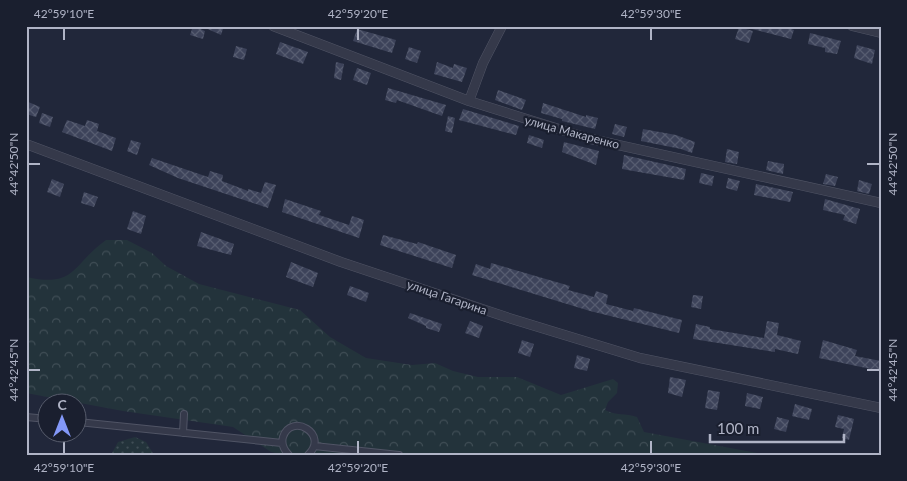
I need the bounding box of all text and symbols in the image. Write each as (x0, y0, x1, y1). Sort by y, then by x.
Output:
text: 42°59'10"E (34, 6, 94, 21)
text: 42°59'20"E (328, 6, 388, 21)
text: 42°59'30"E (621, 6, 681, 21)
street label: улица Макаренко (523, 112, 621, 152)
text: 44°42'50"N (6, 133, 21, 195)
text: 44°42'50"N (885, 133, 900, 195)
street label: улица Гагарина (405, 276, 489, 318)
text: 44°42'45"N (6, 339, 21, 401)
text: 44°42'45"N (885, 339, 900, 401)
north arrow (38, 394, 88, 444)
text: С (57, 396, 67, 413)
scale bar (710, 411, 843, 443)
text: 100 m (717, 419, 759, 437)
text: 42°59'10"E (34, 460, 94, 475)
text: 42°59'20"E (328, 460, 388, 475)
text: 42°59'30"E (621, 460, 681, 475)

